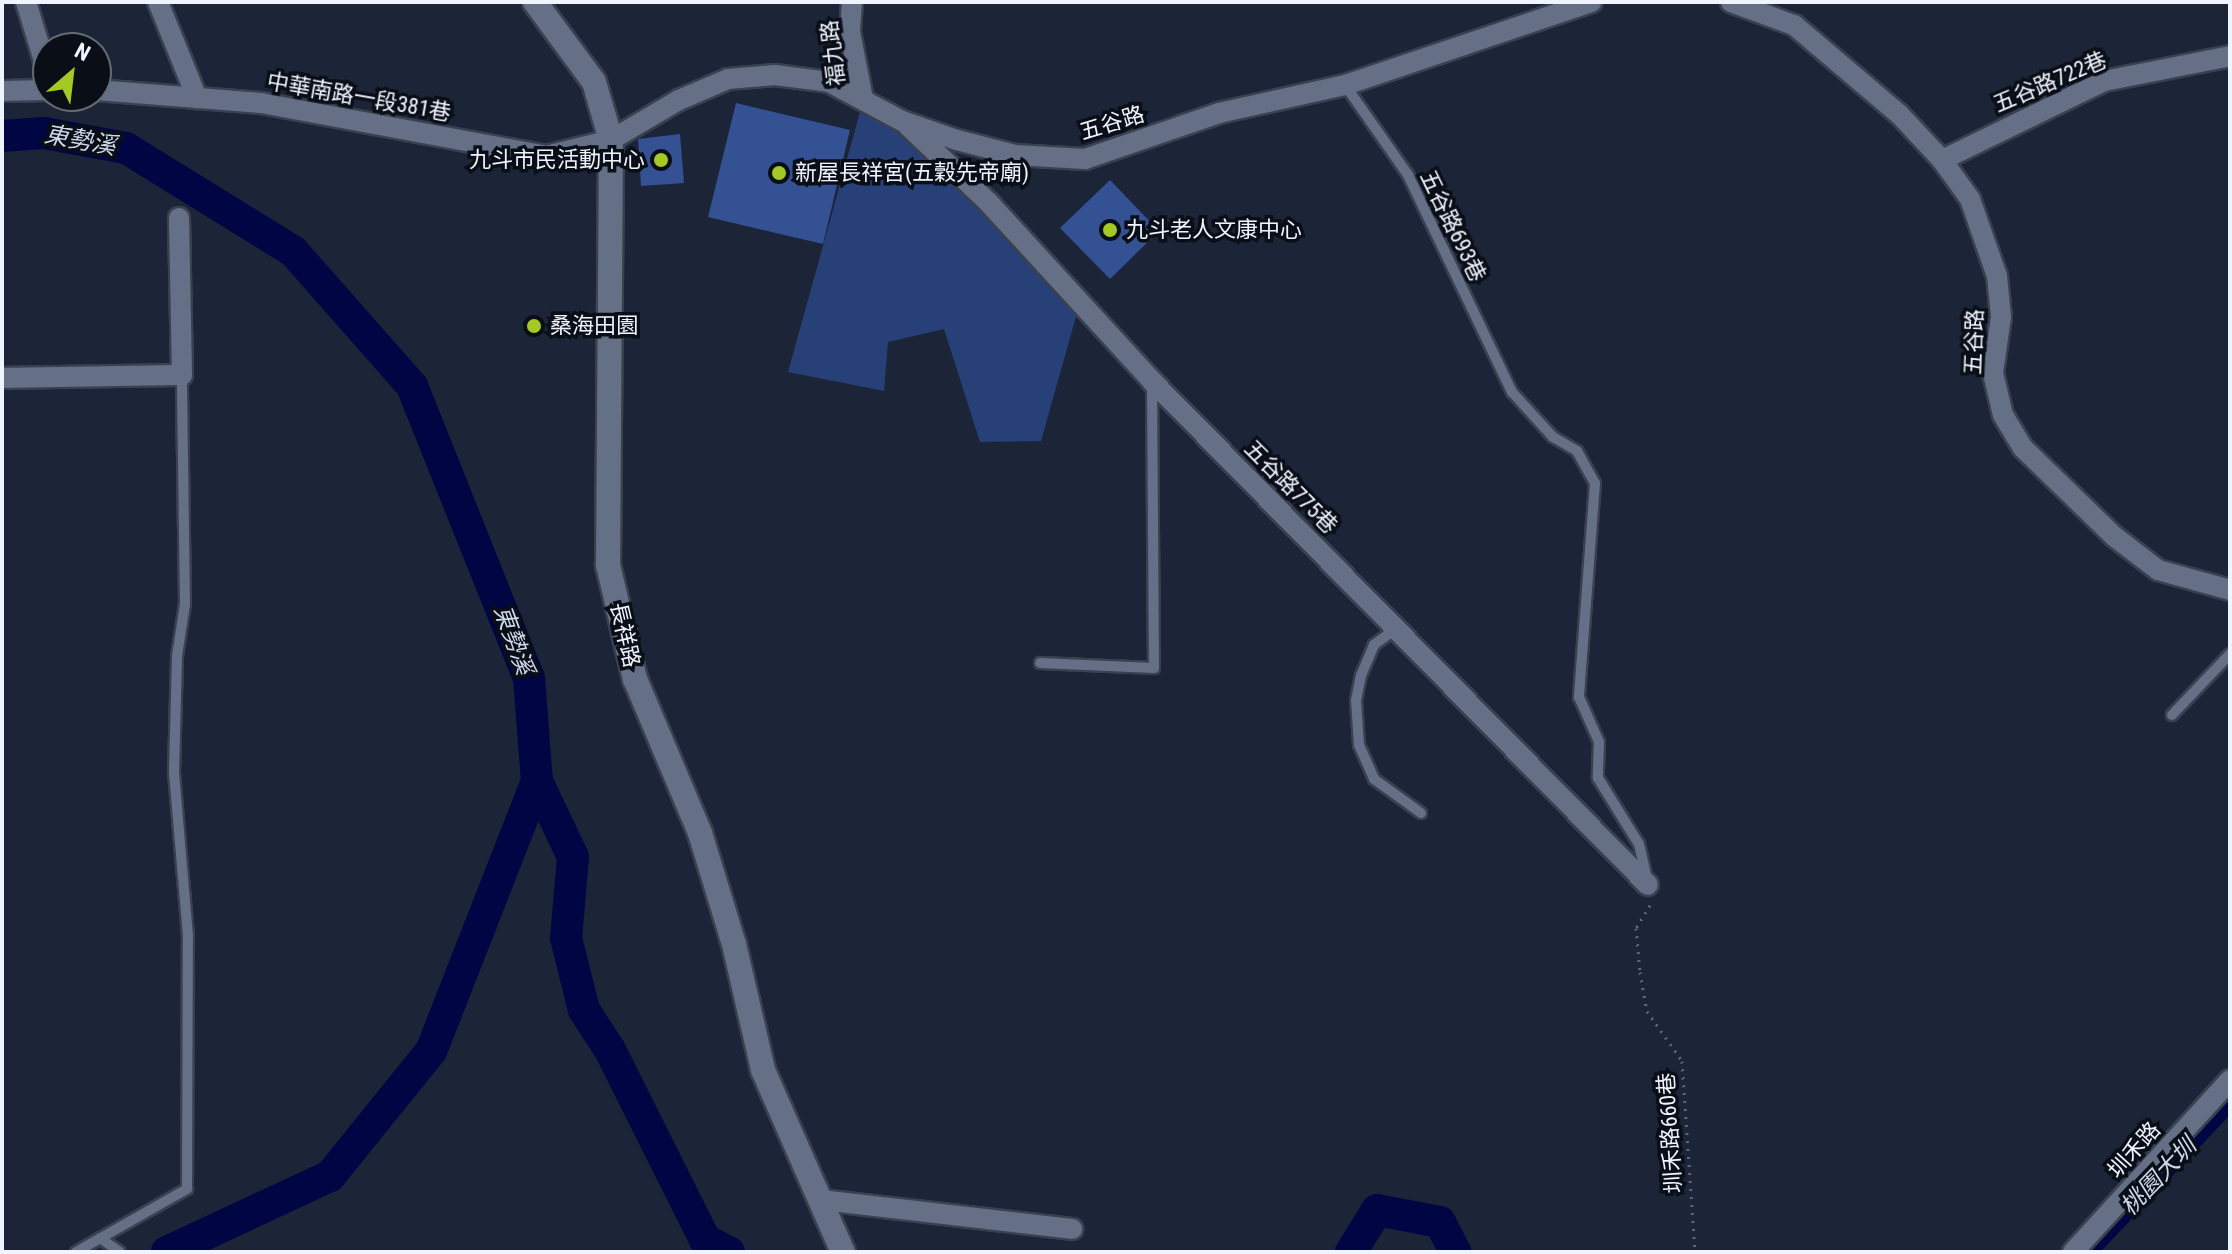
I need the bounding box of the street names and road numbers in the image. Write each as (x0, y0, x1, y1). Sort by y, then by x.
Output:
street label: 福九路 (816, 19, 850, 87)
street label: 五谷路722巷 (1989, 46, 2111, 118)
street label: 中華南路一段381巷 (265, 68, 453, 126)
street label: 五谷路 (1077, 101, 1147, 145)
street label: 五谷路693巷 (1415, 166, 1491, 286)
street label: 五谷路 (1960, 309, 1988, 375)
street label: 五谷路775巷 (1239, 435, 1343, 539)
street label: 長祥路 (605, 600, 645, 670)
street label: 圳禾路660巷 (1653, 1072, 1687, 1194)
street label: 圳禾路 (2102, 1117, 2166, 1183)

